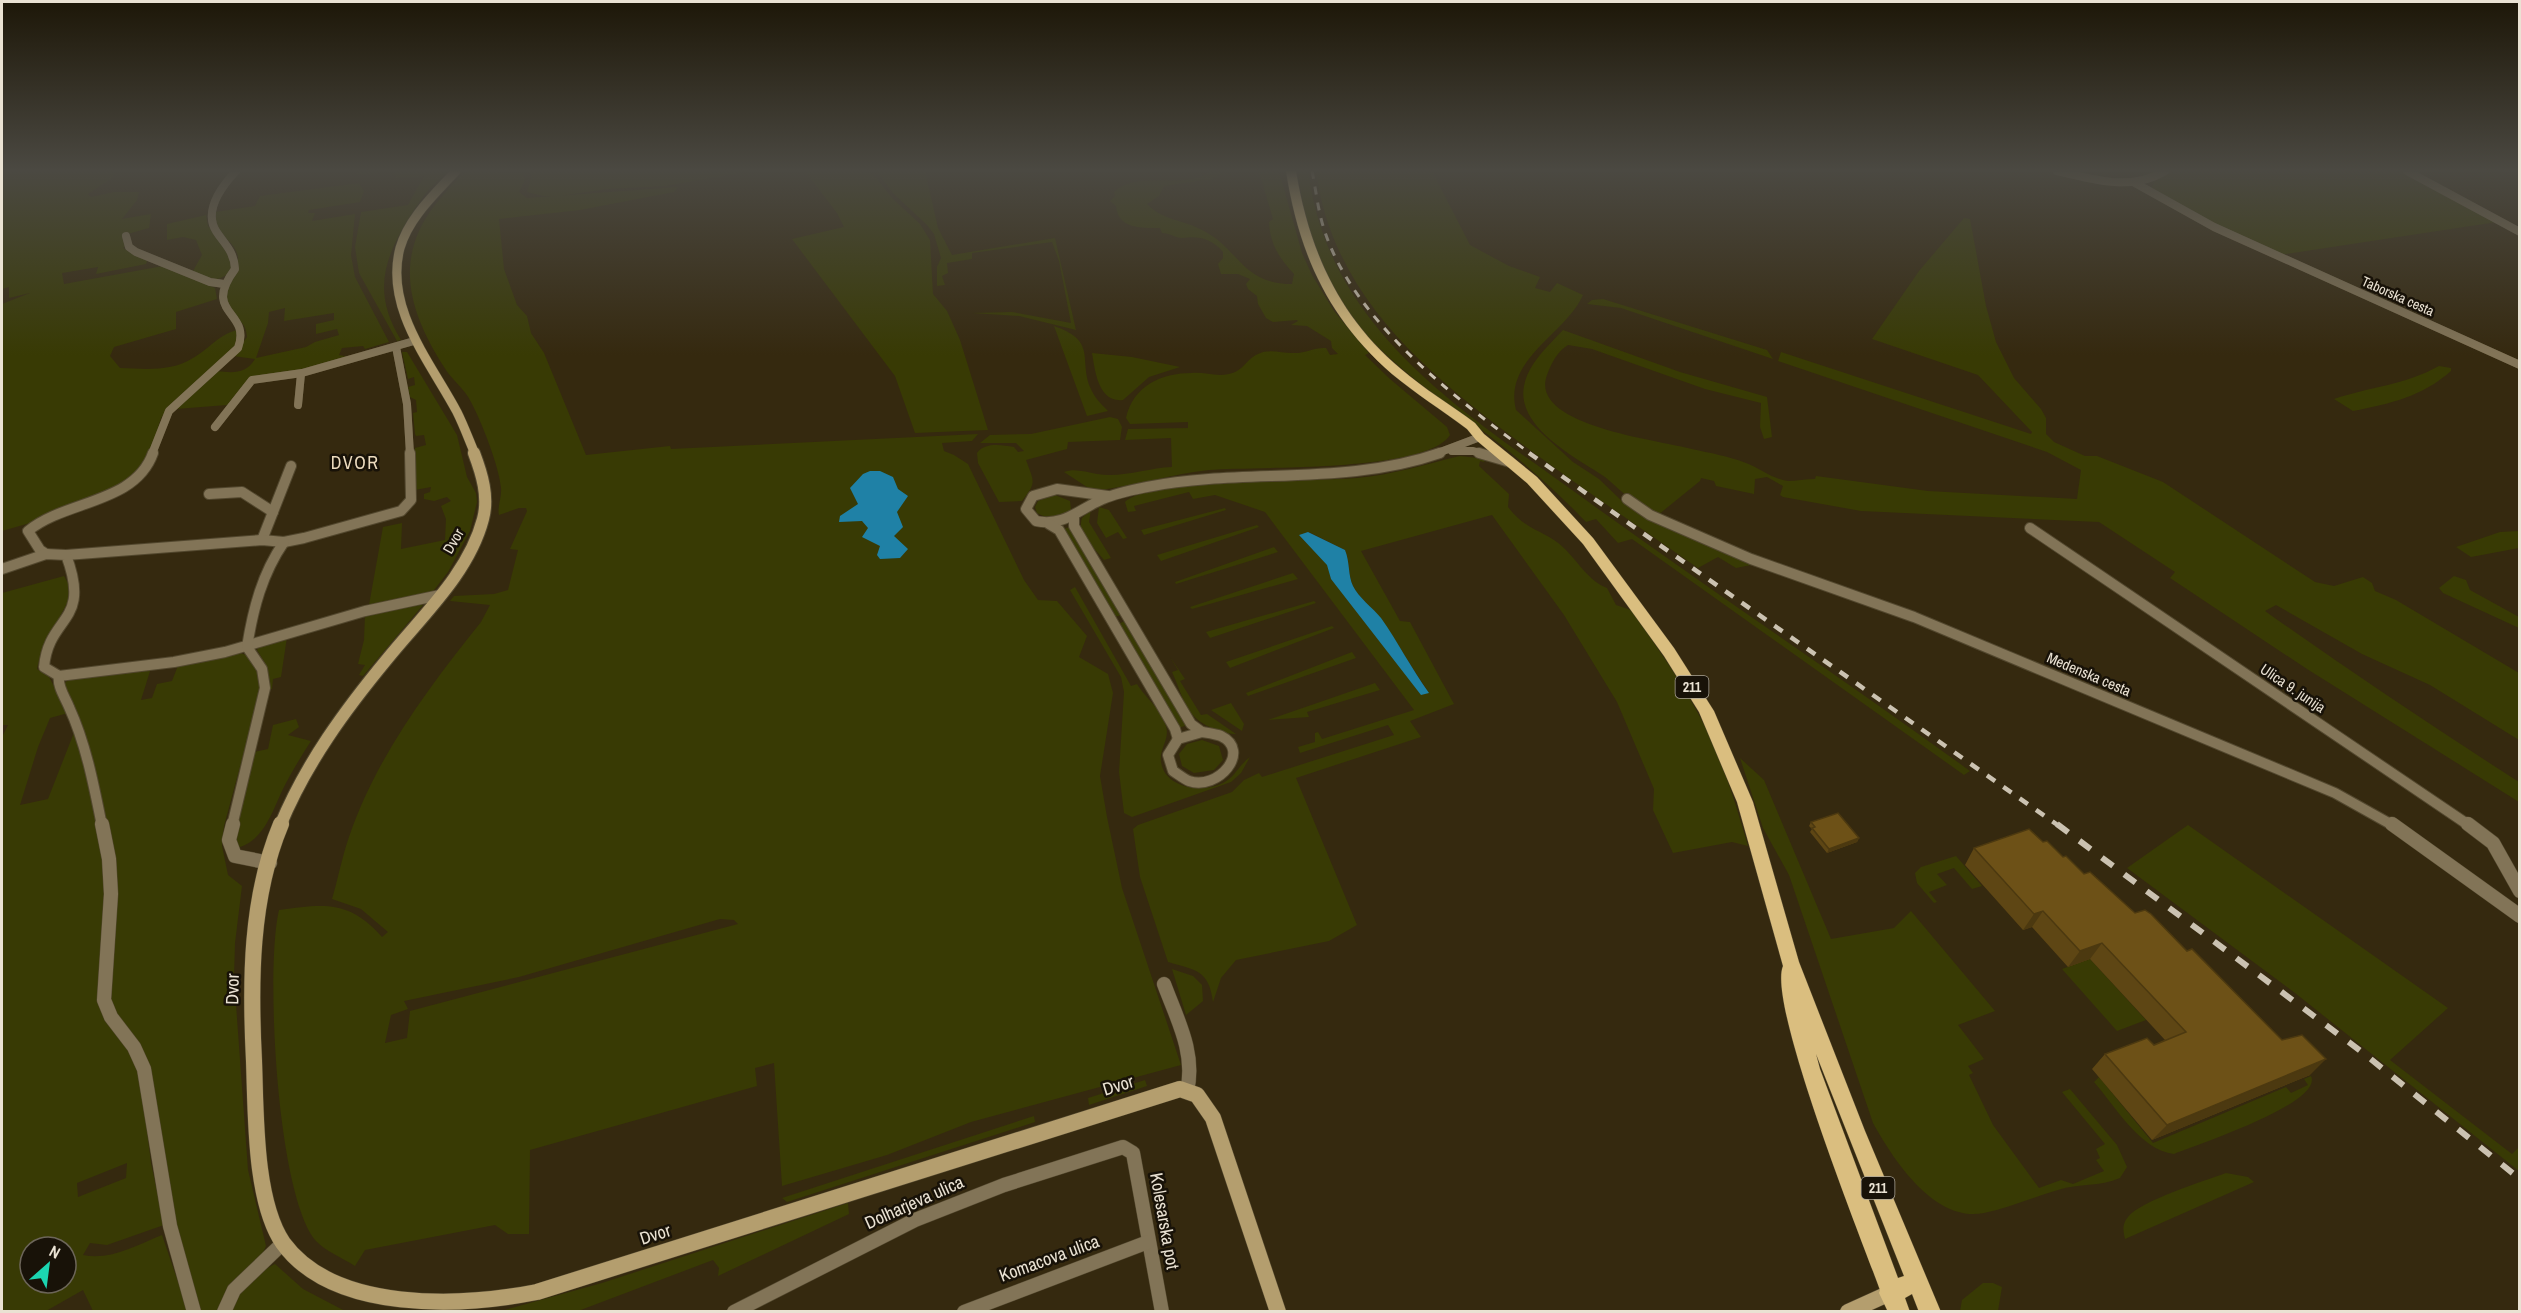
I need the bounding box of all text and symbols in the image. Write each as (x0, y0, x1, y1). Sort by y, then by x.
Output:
street label: Taborska cesta (2359, 272, 2438, 320)
district label: DVOR (331, 450, 379, 475)
street label: Dvor (437, 525, 469, 557)
street label: Medenska cesta (2044, 647, 2134, 701)
street label: Ulica 9. junija (2256, 658, 2330, 718)
road number: 211 (1676, 676, 1708, 698)
street label: Dvor (219, 973, 245, 1005)
street label: Dvor (1099, 1068, 1137, 1102)
street label: Dolharjeva ulica (861, 1169, 967, 1235)
street label: Kolesarska pot (1144, 1171, 1186, 1271)
road number: 211 (1862, 1177, 1894, 1199)
street label: Dvor (636, 1217, 674, 1251)
street label: Komacova ulica (995, 1228, 1103, 1288)
north arrow (18, 1235, 78, 1295)
text: N (46, 1240, 64, 1264)

